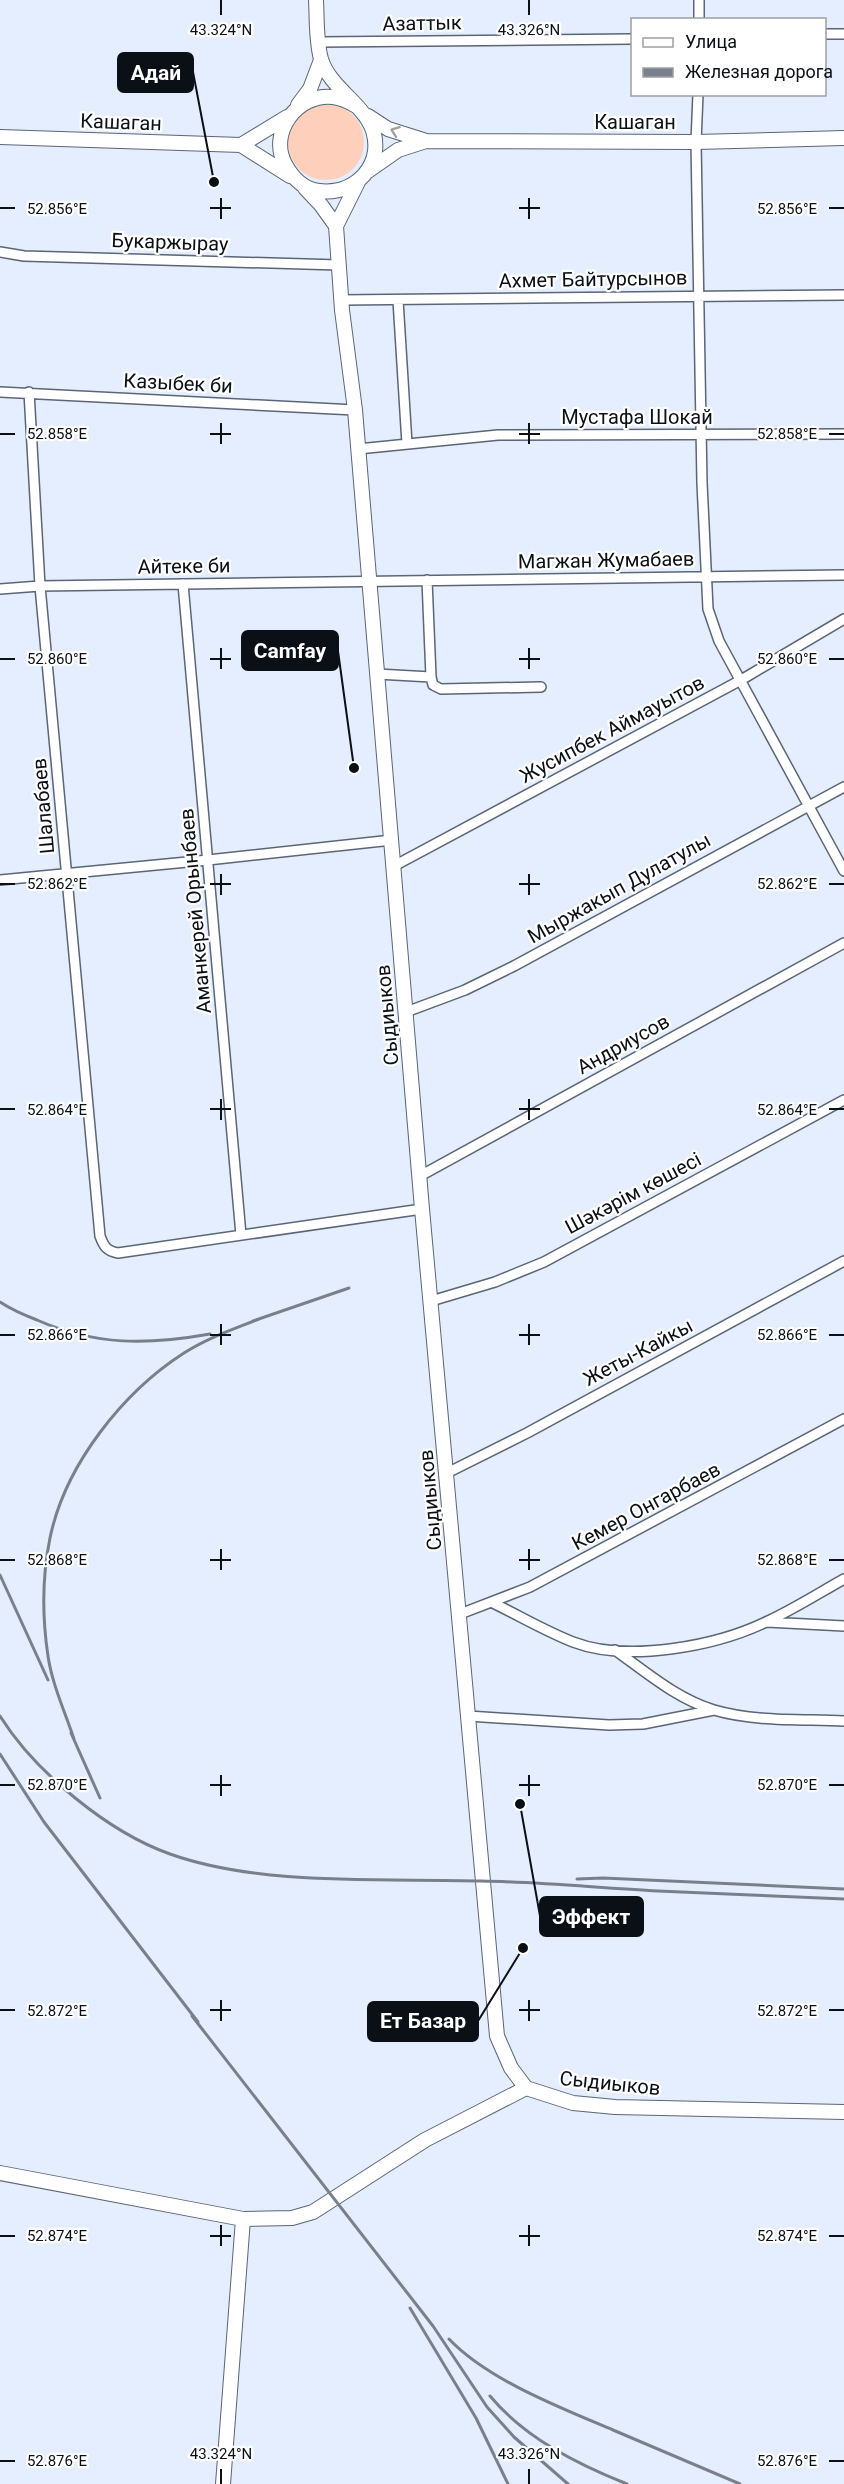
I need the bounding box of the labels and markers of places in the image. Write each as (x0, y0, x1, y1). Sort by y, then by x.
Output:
callout: Адай (118, 53, 193, 92)
callout: Camfay (242, 631, 338, 670)
callout: Эффект (540, 1897, 643, 1936)
callout: Ет Базар (368, 2002, 478, 2041)

